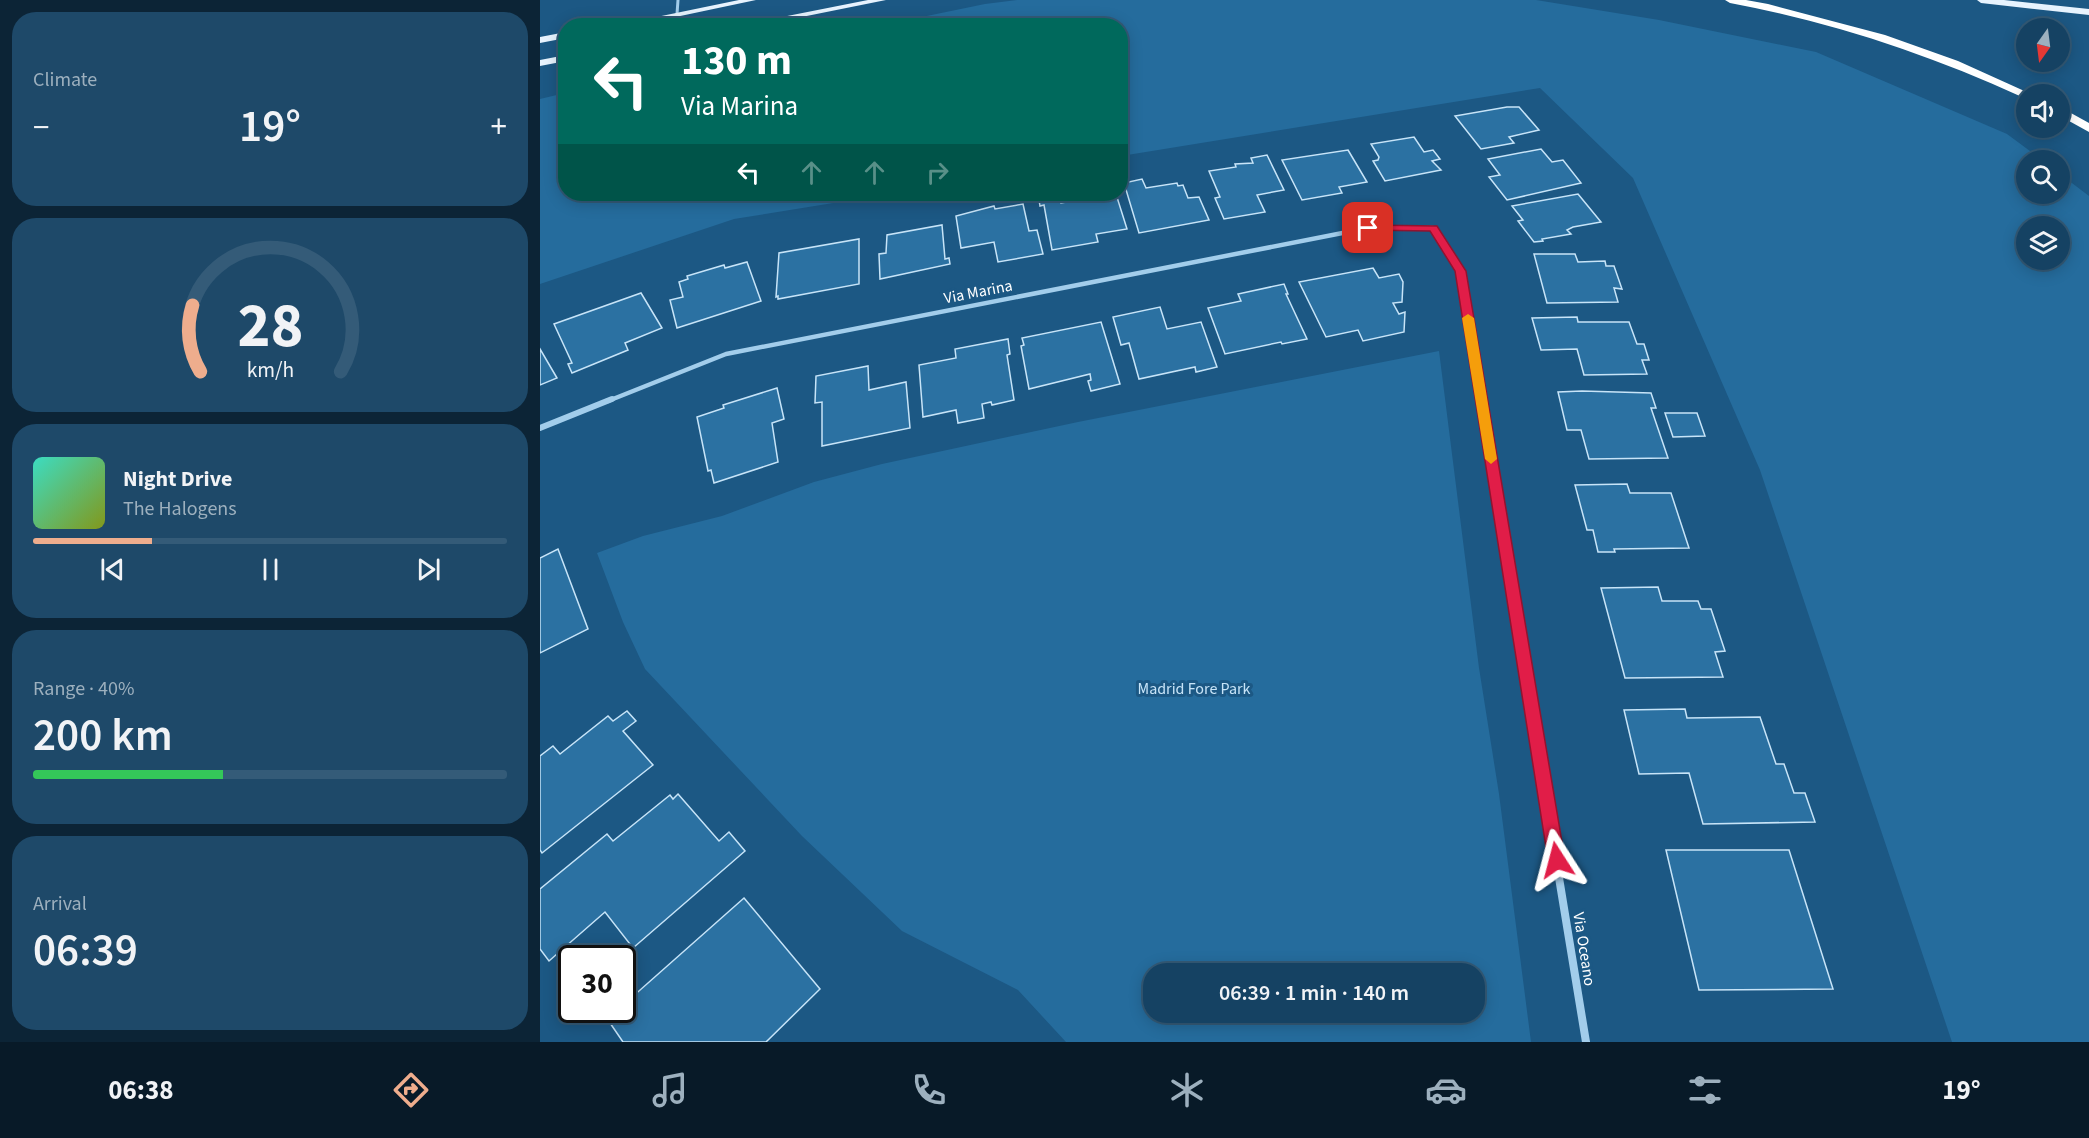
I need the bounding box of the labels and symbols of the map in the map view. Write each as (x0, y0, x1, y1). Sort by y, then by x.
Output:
north arrow (2016, 18, 2070, 72)
pin (1342, 202, 1393, 253)
street label: Via Marina (942, 275, 1014, 309)
park label: Madrid Fore Park (1138, 678, 1251, 700)
position arrow (1525, 828, 1589, 892)
street label: Via Oceano (1567, 911, 1601, 988)
speed limit sign: 30 (558, 945, 636, 1023)

